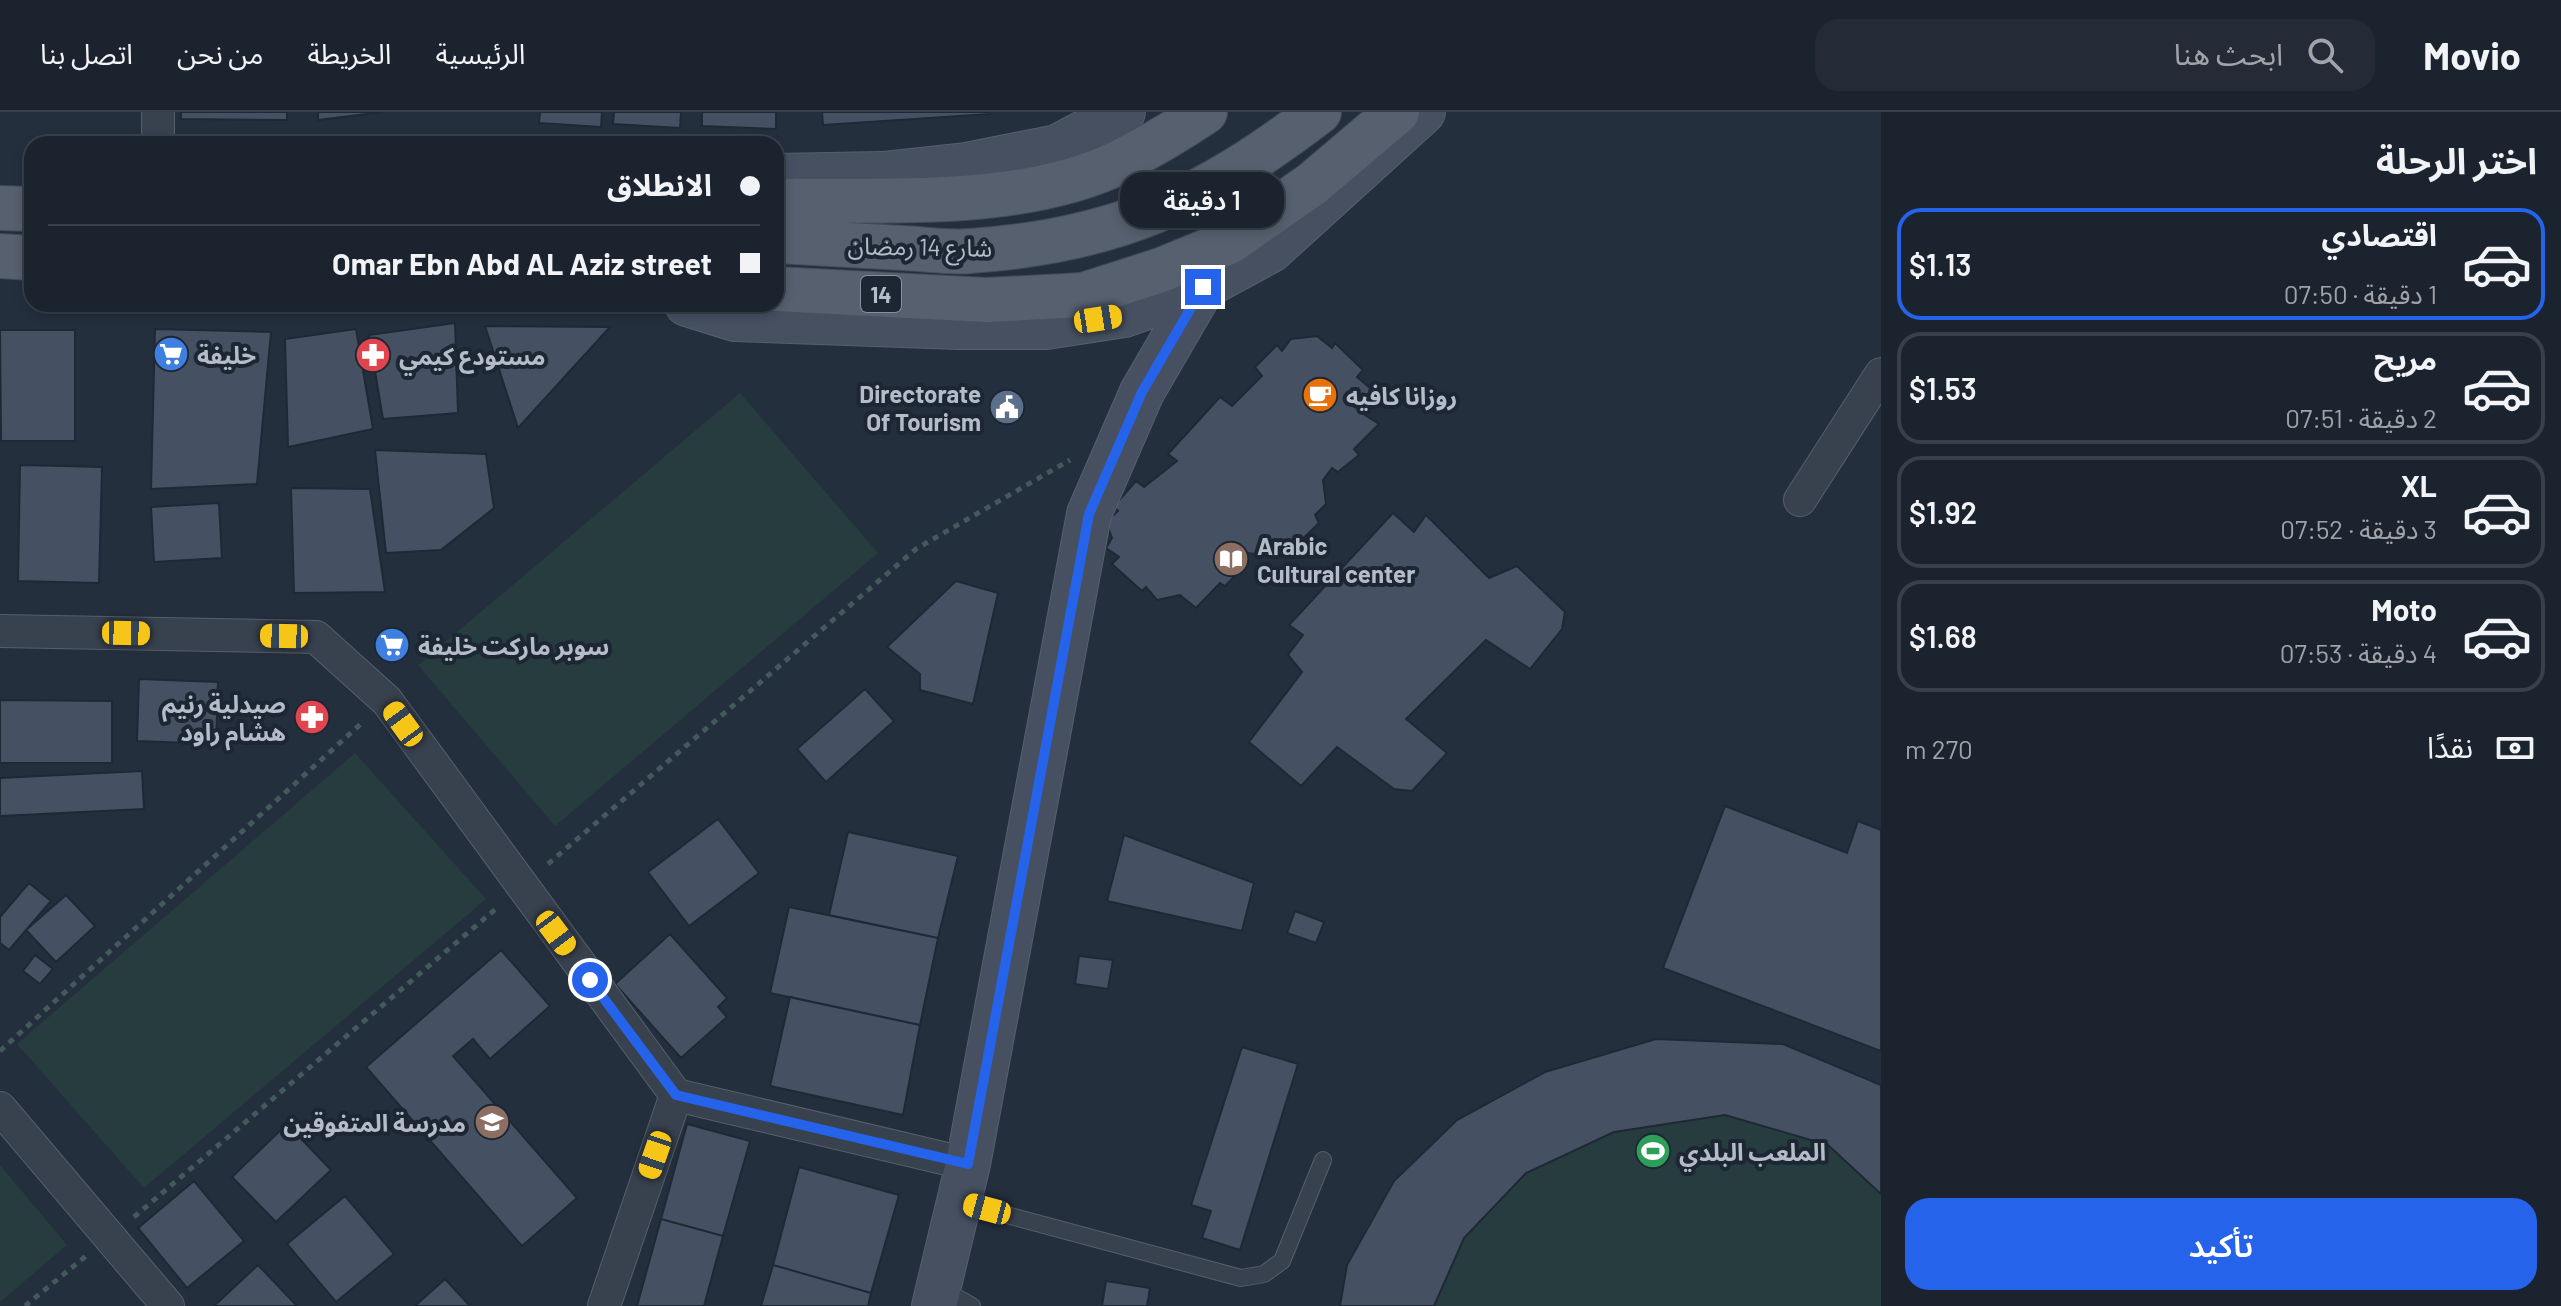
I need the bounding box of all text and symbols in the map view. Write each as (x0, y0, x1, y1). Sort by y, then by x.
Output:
search box (1815, 19, 2375, 91)
text: Movio (2423, 32, 2521, 78)
icon: search (2303, 33, 2347, 77)
text: ابحث هنا (2174, 35, 2283, 71)
text: اتصل بنا (40, 36, 133, 70)
text: من نحن (177, 36, 264, 70)
text: الخريطة (308, 36, 391, 70)
text: الرئيسية (435, 36, 525, 70)
text: اختر الرحلة (2376, 138, 2537, 181)
text: الانطلاق (607, 166, 712, 202)
callout: 1 دقيقة (1121, 171, 1285, 227)
text: 1 دقيقة (1163, 184, 1241, 215)
text: اقتصادي (2322, 216, 2437, 252)
icon: car (2461, 228, 2533, 300)
street label: شارع 14 رمضان (847, 230, 993, 266)
text: Omar Ebn Abd AL Aziz street (332, 245, 712, 281)
text: $1.13 (1909, 246, 1971, 282)
route end (1185, 269, 1221, 305)
road number: 14 (861, 276, 901, 312)
text: 1 دقيقة · 07:50 (2284, 278, 2437, 309)
car (1072, 303, 1124, 335)
supermarket icon: خليفة (152, 335, 190, 373)
pharmacy icon: مستودع كيمي (354, 336, 392, 374)
place label: خليفة (197, 340, 256, 370)
text: مريح (2374, 340, 2437, 376)
place label: مستودع كيمي (399, 341, 546, 376)
icon: car (2461, 352, 2533, 424)
text: $1.53 (1909, 370, 1977, 406)
cafe icon: روزانا كافيه (1301, 376, 1339, 414)
place label: Directorate Of Tourism (859, 379, 981, 436)
place label: روزانا كافيه (1346, 381, 1457, 411)
public building icon: Directorate Of Tourism (988, 388, 1026, 426)
text: 2 دقيقة · 07:51 (2285, 402, 2437, 433)
text: XL (2401, 467, 2437, 503)
icon: car (2461, 476, 2533, 548)
text: $1.92 (1909, 494, 1977, 530)
text: 3 دقيقة · 07:52 (2280, 513, 2437, 544)
place label: Arabic Cultural center (1257, 531, 1415, 588)
library icon: Arabic Cultural center (1212, 540, 1250, 578)
text: Moto (2371, 591, 2437, 627)
icon: car (2461, 600, 2533, 672)
text: $1.68 (1909, 618, 1977, 654)
car (102, 621, 150, 645)
car (260, 624, 308, 648)
supermarket icon: سوبر ماركت خليفة (373, 626, 411, 664)
place label: سوبر ماركت خليفة (418, 631, 609, 661)
text: 4 دقيقة · 07:53 (2280, 637, 2437, 668)
place label: صيدلية رنيم هشام راود (162, 689, 286, 751)
pharmacy icon: صيدلية رنيم هشام راود (293, 698, 331, 736)
car (379, 698, 427, 750)
icon: cash (2493, 726, 2537, 770)
text: نقدًا (2427, 728, 2473, 764)
text: 270 m (1905, 733, 1973, 764)
car (532, 907, 580, 959)
route start (572, 962, 608, 998)
school or university icon: مدرسة المتفوقين (473, 1103, 511, 1141)
place label: مدرسة المتفوقين (283, 1108, 466, 1138)
car (636, 1128, 674, 1182)
sports icon: الملعب البلدي (1634, 1132, 1672, 1170)
place label: الملعب البلدي (1679, 1137, 1826, 1172)
car (961, 1191, 1013, 1227)
button: تأكيد (1905, 1198, 2537, 1290)

